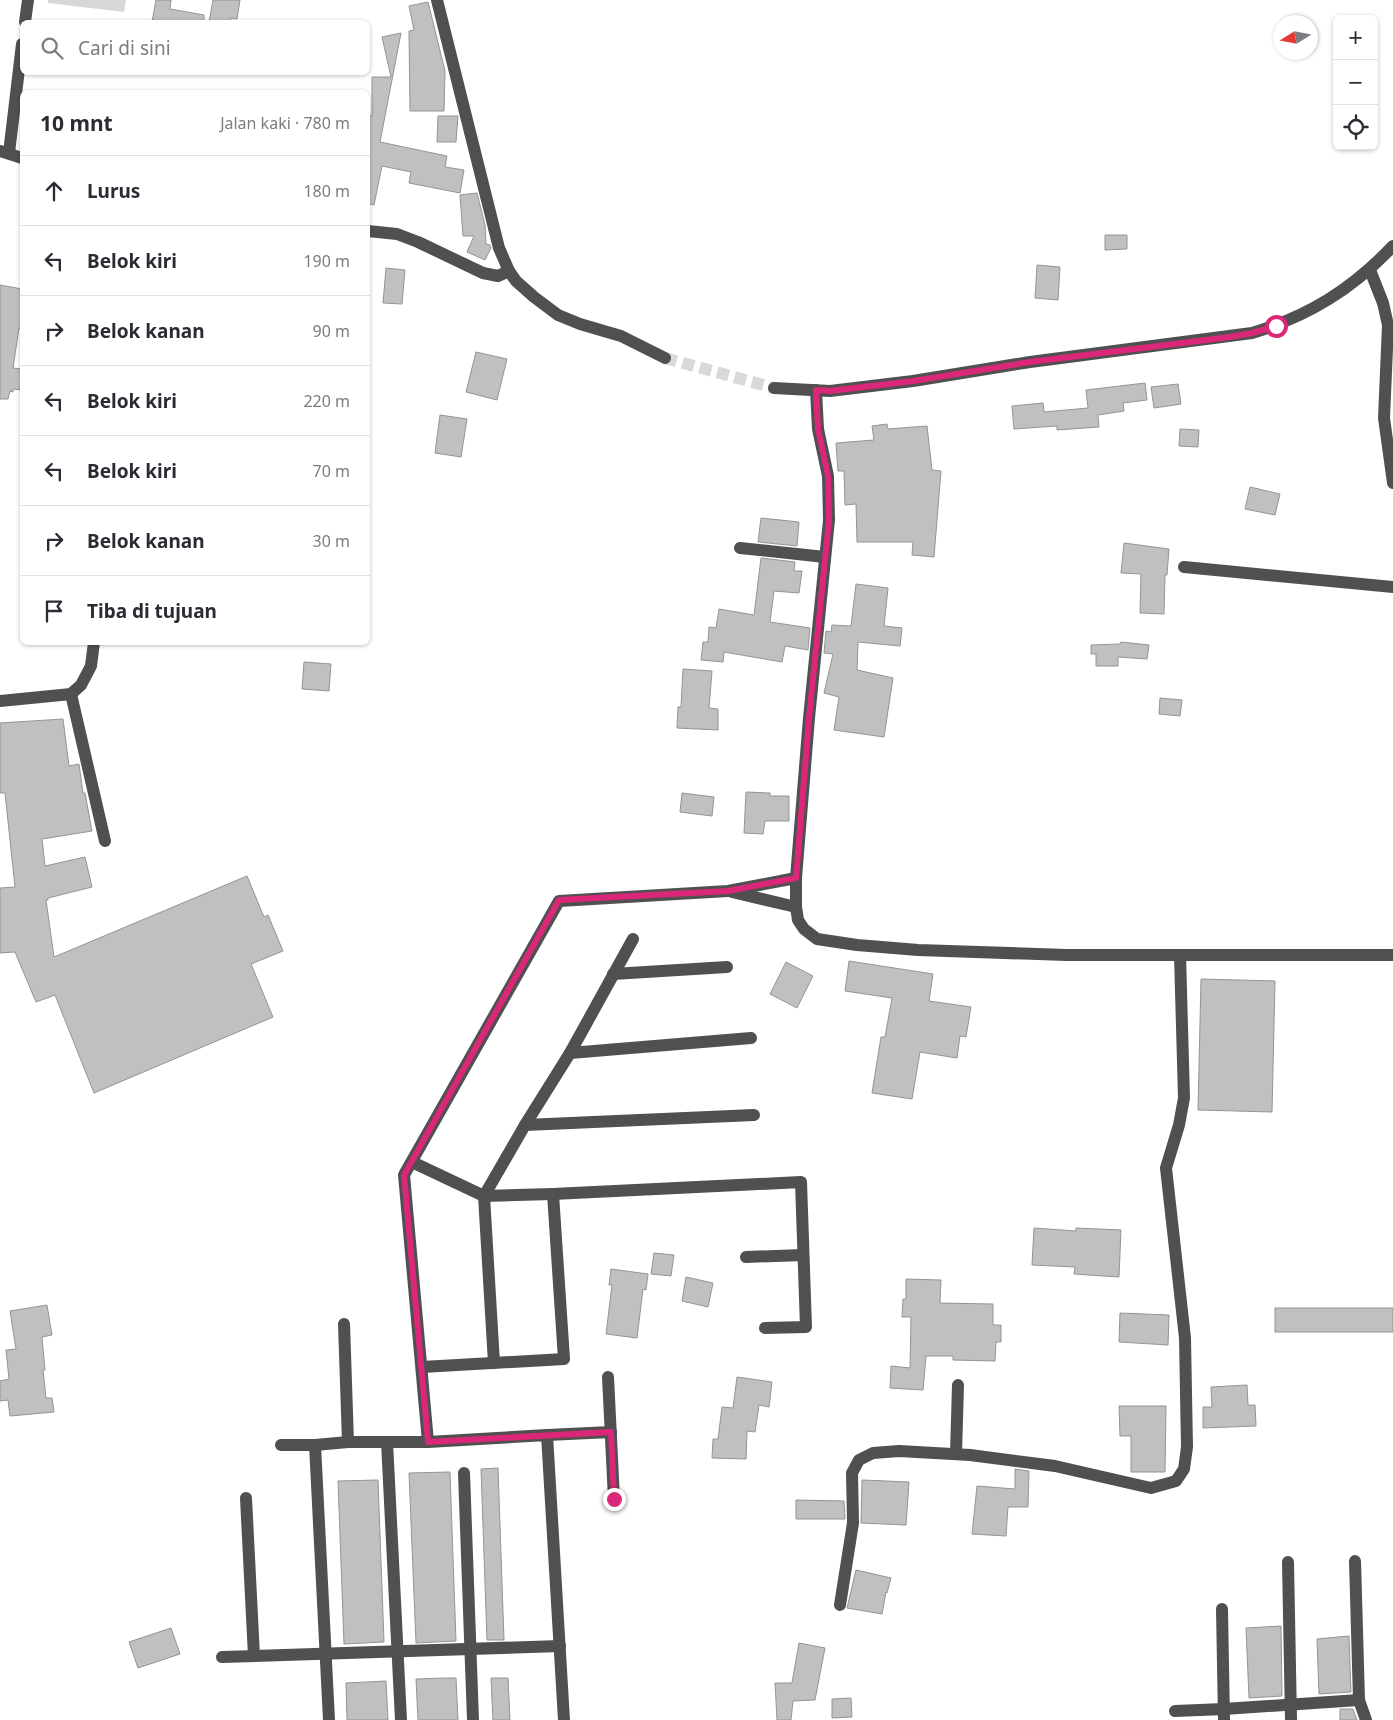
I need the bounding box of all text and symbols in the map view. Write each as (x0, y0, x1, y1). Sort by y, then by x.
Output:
north arrow (1273, 15, 1318, 60)
map controls (1333, 15, 1378, 150)
button: + (1333, 15, 1378, 60)
search box (20, 20, 370, 75)
icon: search (38, 34, 66, 62)
text: Cari di sini (78, 35, 171, 61)
button: − (1333, 60, 1378, 105)
button: locate (1333, 105, 1378, 150)
text: 10 mnt (40, 109, 113, 137)
text: Jalan kaki · 780 m (220, 112, 350, 134)
icon: ahead (40, 177, 68, 205)
text: Lurus (87, 178, 140, 204)
text: 180 m (303, 180, 350, 202)
icon: left (40, 247, 68, 275)
text: Belok kiri (87, 248, 177, 274)
text: 190 m (303, 250, 350, 272)
route start (1265, 315, 1288, 338)
icon: right (40, 317, 68, 345)
text: Belok kanan (87, 318, 204, 344)
text: 90 m (313, 320, 350, 342)
icon: left (40, 387, 68, 415)
text: Belok kiri (87, 388, 177, 414)
text: 220 m (303, 390, 350, 412)
icon: left (40, 457, 68, 485)
text: Belok kiri (87, 458, 177, 484)
text: 70 m (313, 460, 350, 482)
icon: right (40, 527, 68, 555)
text: Belok kanan (87, 528, 204, 554)
text: 30 m (313, 530, 350, 552)
icon: arrive (40, 597, 68, 625)
text: Tiba di tujuan (87, 598, 217, 624)
route end (603, 1488, 626, 1511)

